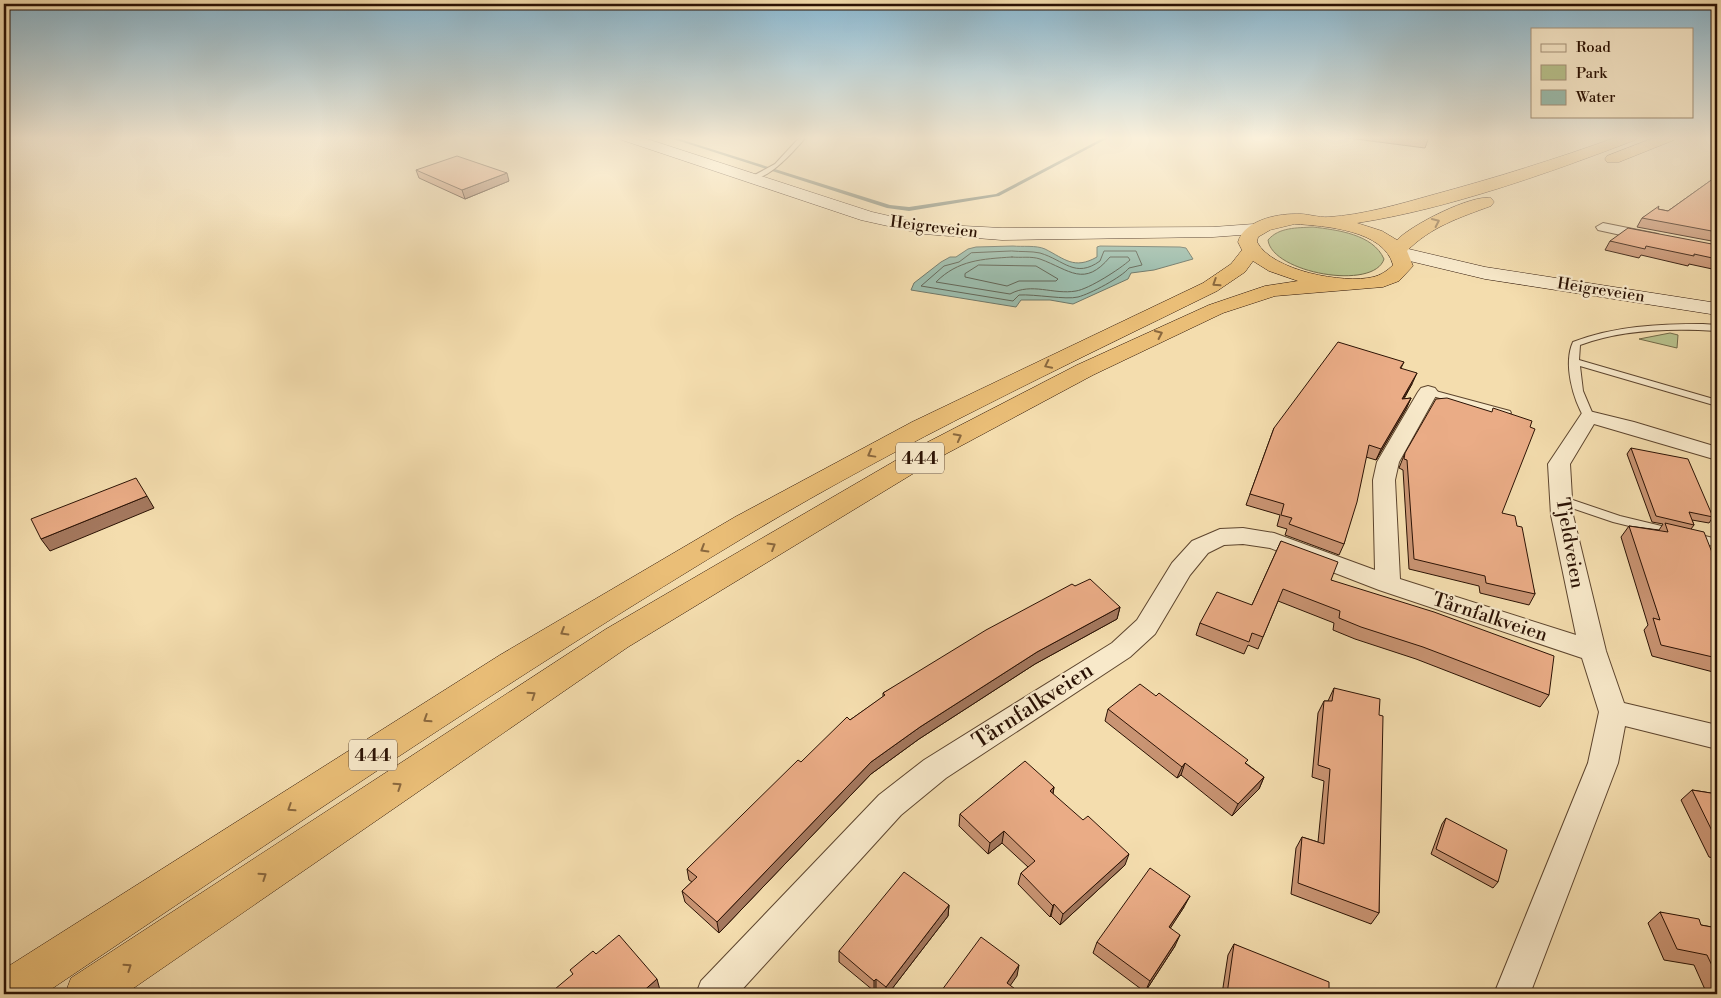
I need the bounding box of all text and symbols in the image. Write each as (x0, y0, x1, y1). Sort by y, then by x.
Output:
legend (1531, 28, 1694, 118)
text: Road (1576, 38, 1611, 57)
text: Park (1576, 64, 1608, 83)
text: Water (1575, 88, 1616, 107)
street label: Heigreveien (889, 212, 980, 242)
one-way arrow (1431, 217, 1440, 228)
street label: Heigreveien (1556, 273, 1647, 307)
one-way arrow (1213, 276, 1222, 286)
one-way arrow (1154, 330, 1163, 340)
one-way arrow (1044, 359, 1053, 370)
one-way arrow (953, 433, 962, 443)
road number: 444 (896, 442, 944, 473)
one-way arrow (868, 448, 877, 458)
street label: Tjeldveien (1550, 496, 1590, 590)
one-way arrow (700, 542, 709, 552)
one-way arrow (767, 542, 776, 552)
street label: Tårnfalkveien (1429, 587, 1551, 647)
one-way arrow (561, 626, 570, 636)
street label: Tårnfalkveien (968, 657, 1098, 755)
one-way arrow (527, 692, 536, 701)
one-way arrow (423, 713, 432, 723)
road number: 444 (349, 740, 397, 770)
one-way arrow (392, 783, 401, 792)
one-way arrow (287, 802, 296, 811)
one-way arrow (257, 873, 266, 882)
one-way arrow (122, 964, 132, 973)

